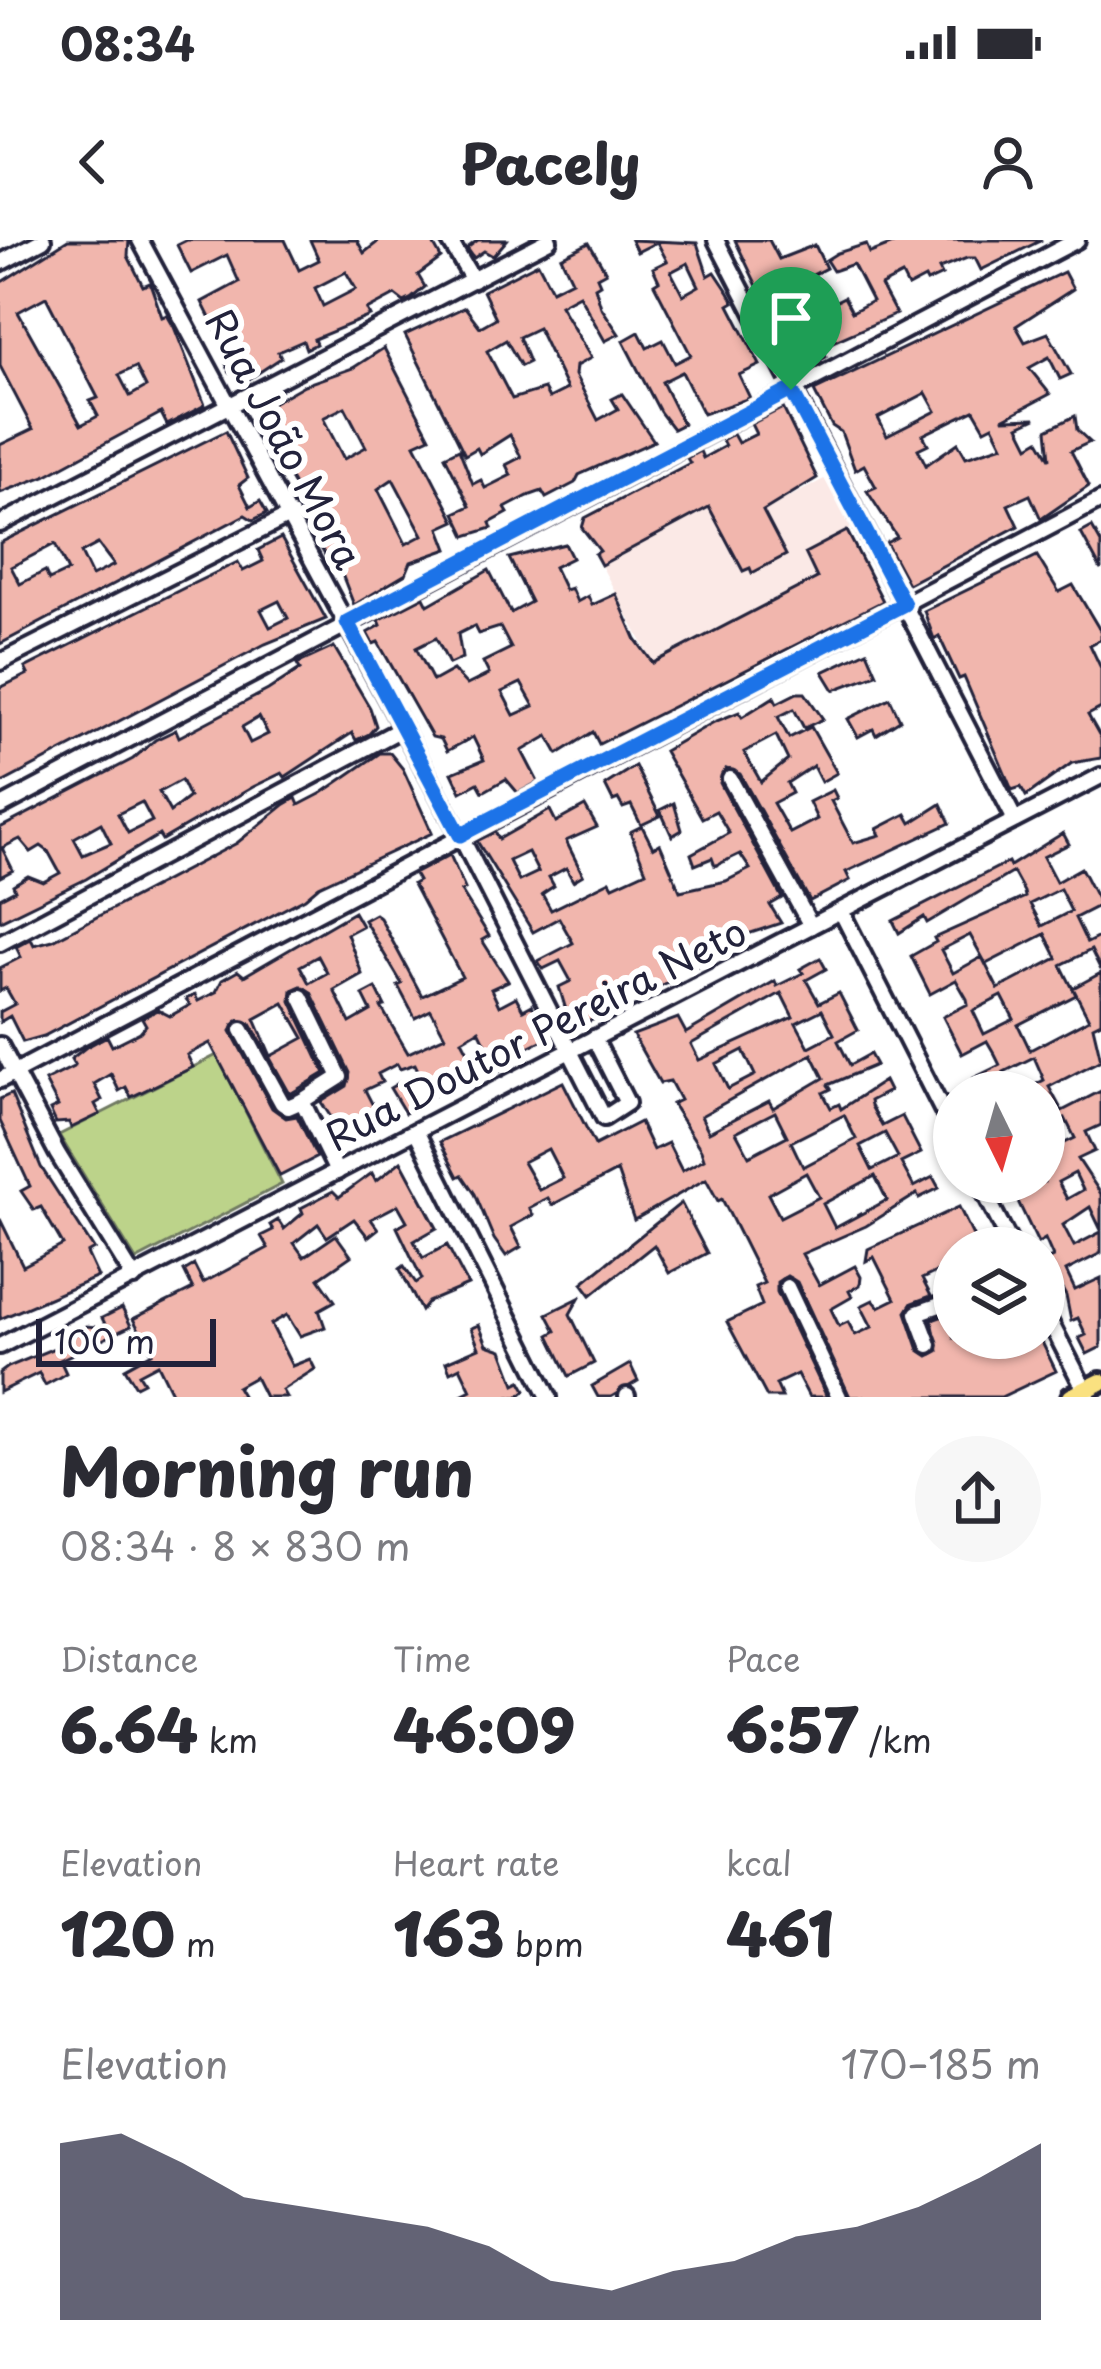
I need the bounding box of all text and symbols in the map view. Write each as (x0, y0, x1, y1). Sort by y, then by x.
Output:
text: 08:34 (60, 8, 195, 76)
text: Pacely (461, 122, 640, 203)
icon: back (60, 129, 126, 195)
icon: person (975, 129, 1041, 195)
pin (740, 267, 842, 390)
icon: arrive (758, 285, 824, 351)
street label: Rua João Mora (193, 297, 380, 579)
street label: Rua Doutor Pereira Neto (314, 900, 756, 1164)
north arrow (933, 1071, 1065, 1203)
map controls (933, 1071, 1065, 1359)
button: layers (933, 1227, 1065, 1359)
scale bar (36, 1313, 216, 1366)
text: 100 m (54, 1315, 155, 1365)
text: Morning run (60, 1420, 474, 1519)
button: share (915, 1436, 1041, 1562)
text: 08:34 · 8 × 830 m (60, 1515, 411, 1574)
text: Distance (60, 1633, 198, 1683)
text: Time (393, 1633, 471, 1683)
text: Pace (726, 1633, 800, 1683)
text: 6.64 (60, 1683, 198, 1773)
text: 46:09 (393, 1683, 576, 1773)
text: 6:57 (726, 1683, 858, 1773)
text: km (198, 1714, 258, 1764)
text: /km (858, 1714, 932, 1764)
text: Elevation (60, 1837, 202, 1887)
text: Heart rate (393, 1837, 560, 1887)
text: kcal (726, 1837, 792, 1887)
text: 120 (60, 1887, 175, 1977)
text: 163 (393, 1887, 505, 1977)
text: 461 (726, 1887, 833, 1977)
text: m (175, 1918, 216, 1968)
text: bpm (505, 1918, 584, 1968)
text: Elevation (60, 2033, 228, 2092)
text: 170–185 m (841, 2033, 1041, 2092)

